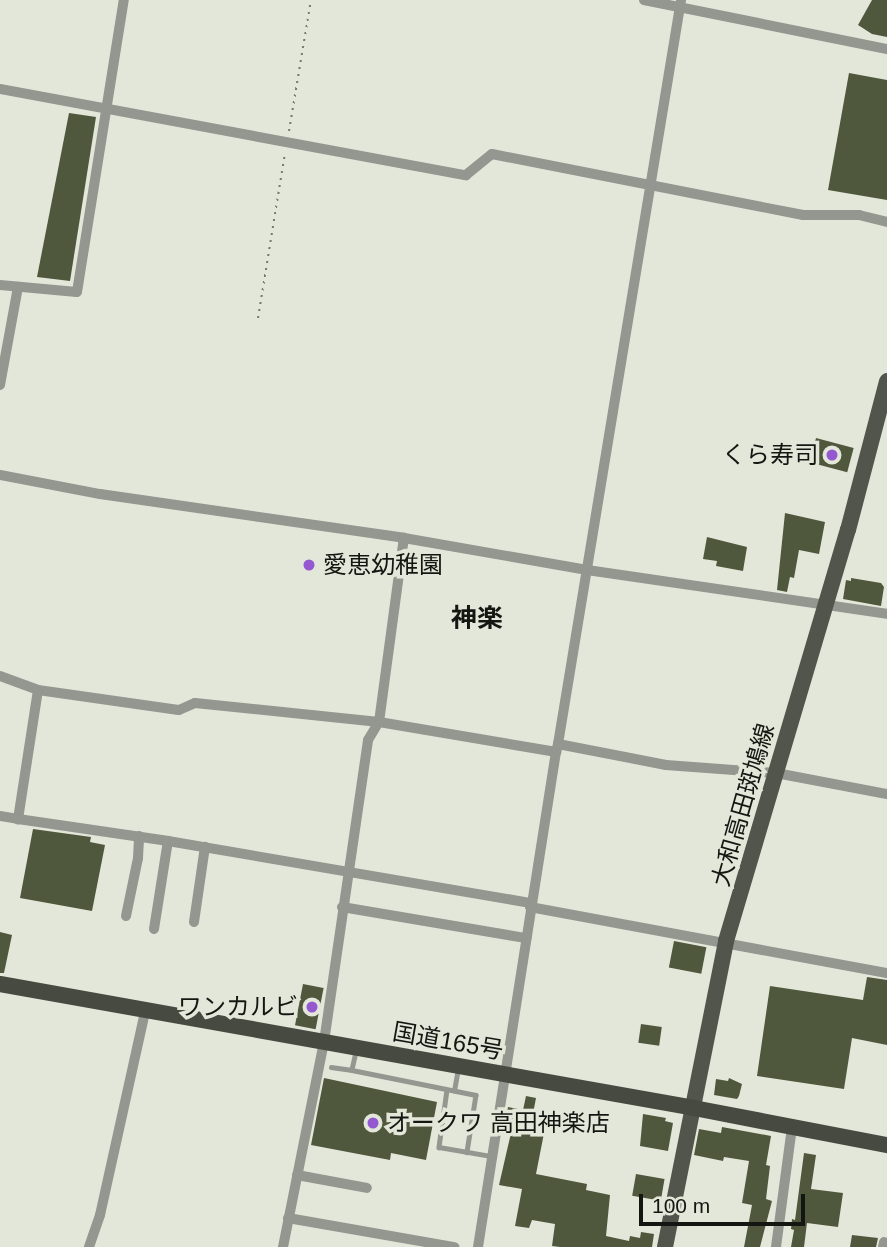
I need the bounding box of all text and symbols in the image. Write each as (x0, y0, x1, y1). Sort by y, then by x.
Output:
place label: くら寿司 (722, 441, 818, 469)
marker: くら寿司 (824, 447, 840, 463)
place label: 愛恵幼稚園 (323, 551, 443, 579)
marker: 愛恵幼稚園 (301, 557, 317, 573)
district label: 神楽 (451, 603, 503, 635)
street label: 大和高田斑鳩線 (706, 720, 780, 890)
place label: ワンカルビ (178, 993, 298, 1021)
marker: ワンカルビ (304, 999, 320, 1015)
street label: 国道165号 (390, 1017, 506, 1065)
place label: オークワ 高田神楽店 (387, 1109, 610, 1137)
marker: オークワ 高田神楽店 (365, 1115, 381, 1131)
scale bar (642, 1180, 808, 1224)
text: 100 m (652, 1194, 710, 1217)

